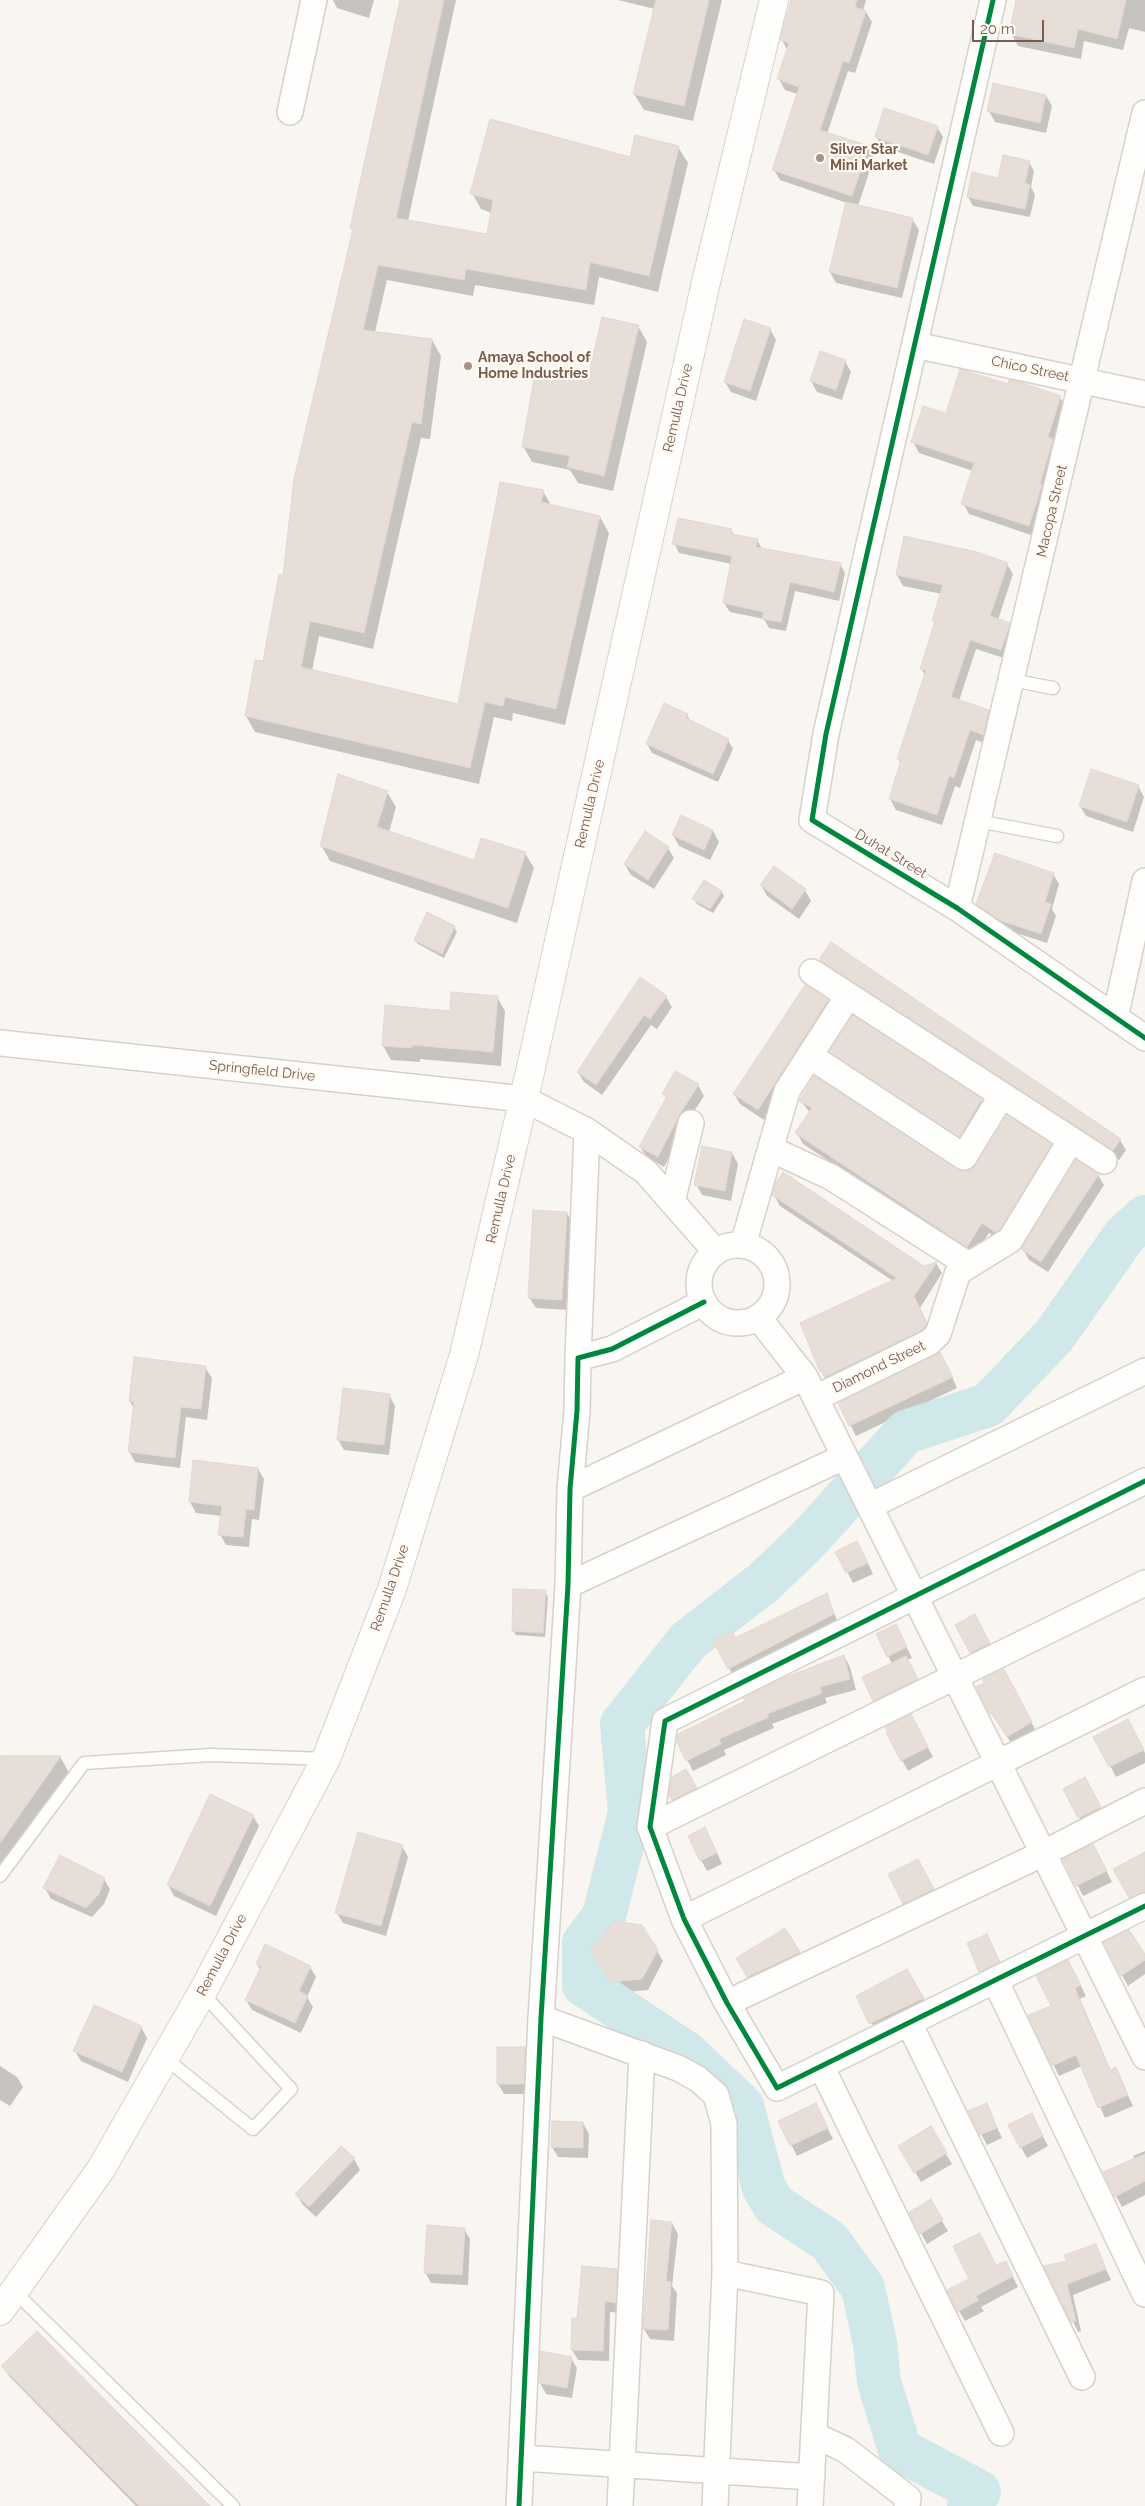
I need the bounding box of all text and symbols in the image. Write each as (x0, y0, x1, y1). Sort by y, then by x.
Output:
scale bar (975, 10, 1048, 42)
text: 20 m (980, 20, 1015, 38)
place label: Silver Star Mini Market (830, 142, 908, 174)
marker: Silver Star Mini Market (814, 152, 826, 164)
place label: Amaya School of Home Industries (478, 350, 590, 382)
street label: Chico Street (990, 353, 1070, 385)
marker: Amaya School of Home Industries (462, 360, 474, 372)
street label: Remulla Drive (660, 362, 696, 454)
street label: Macopa Street (1033, 463, 1071, 559)
street label: Remulla Drive (572, 758, 608, 850)
street label: Duhat Street (852, 826, 930, 882)
street label: Springfield Drive (208, 1057, 316, 1085)
street label: Remulla Drive (483, 1153, 519, 1245)
street label: Diamond Street (830, 1337, 928, 1397)
street label: Remulla Drive (367, 1542, 413, 1634)
street label: Remulla Drive (193, 1911, 251, 1999)

